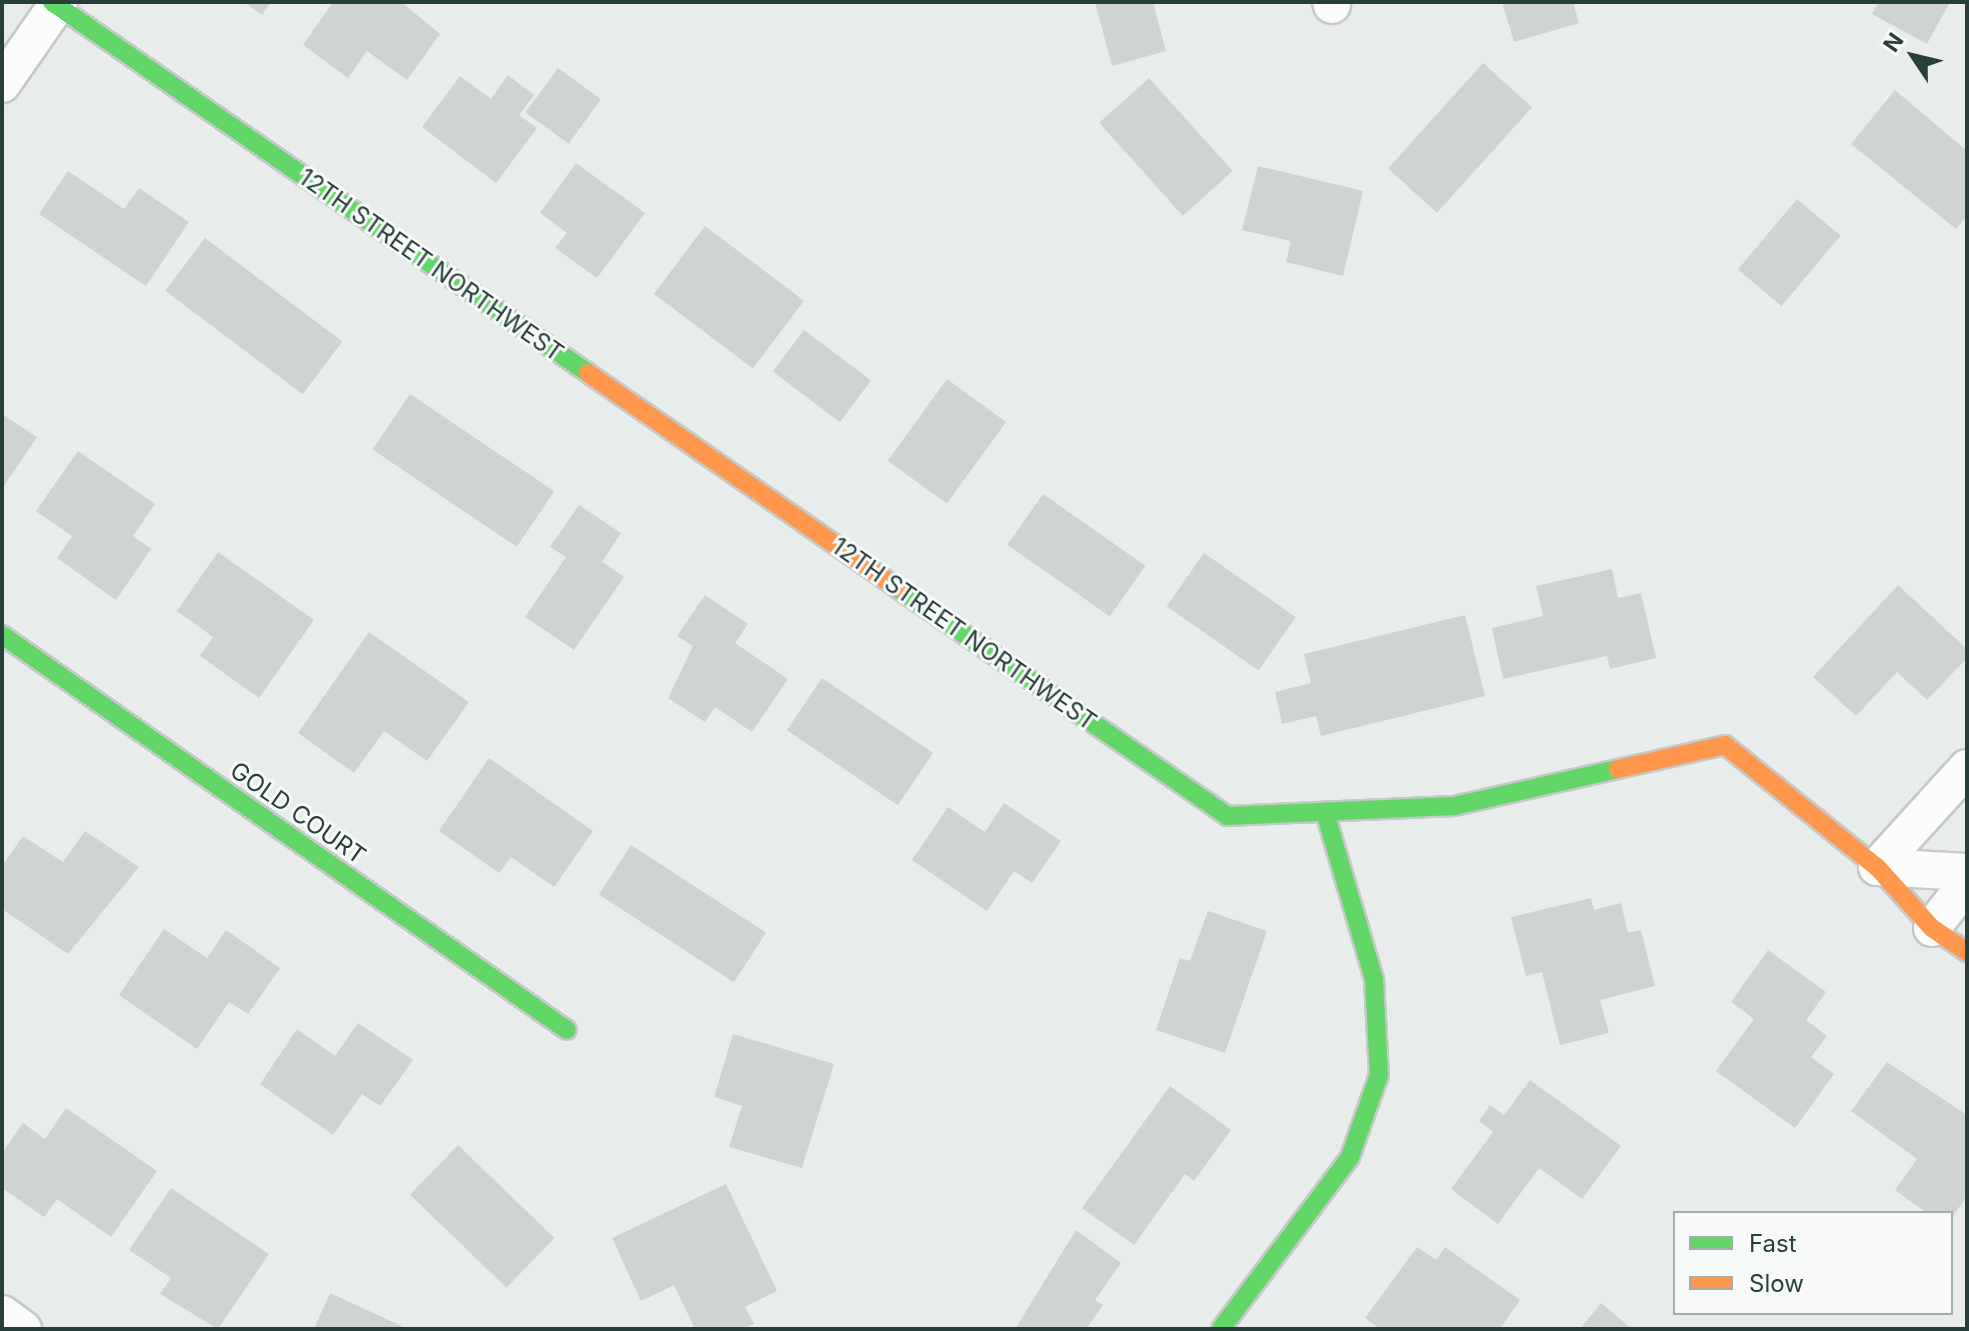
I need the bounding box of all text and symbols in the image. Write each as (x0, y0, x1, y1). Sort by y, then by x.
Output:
north arrow (1873, 16, 1953, 96)
text: N (1878, 28, 1909, 57)
street label: 12TH STREET NORTHWEST (293, 163, 569, 367)
street label: 12TH STREET NORTHWEST (826, 532, 1102, 736)
street label: GOLD COURT (225, 756, 371, 870)
legend (1673, 1211, 1953, 1315)
text: Fast (1749, 1229, 1797, 1258)
text: Slow (1749, 1269, 1804, 1298)

